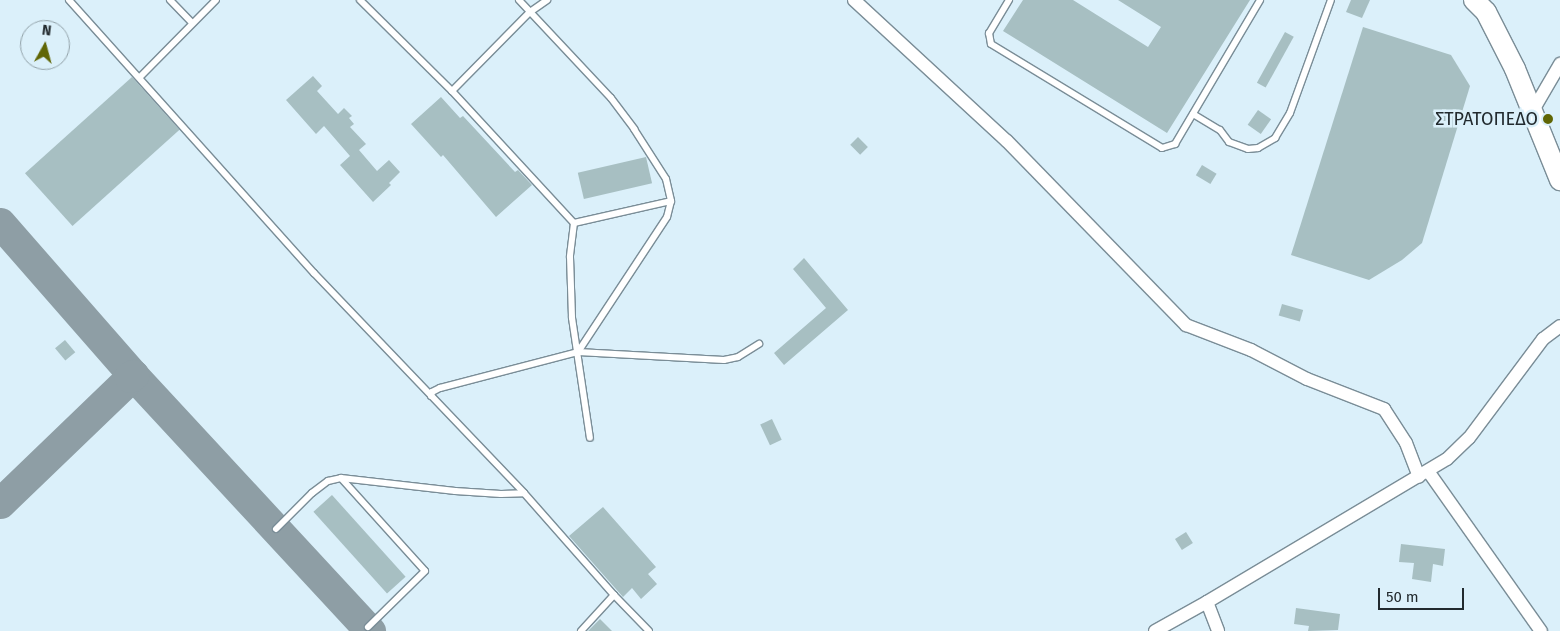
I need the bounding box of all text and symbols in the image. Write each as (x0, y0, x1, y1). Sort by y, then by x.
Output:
north arrow (20, 20, 70, 70)
text: N (41, 22, 52, 40)
place label: ΣΤΡΑΤΟΠΕΔΟ (1435, 108, 1538, 130)
marker: ΣΤΡΑΤΟΠΕΔΟ (1542, 113, 1554, 125)
scale bar (1380, 578, 1466, 610)
text: 50 m (1386, 588, 1419, 606)

